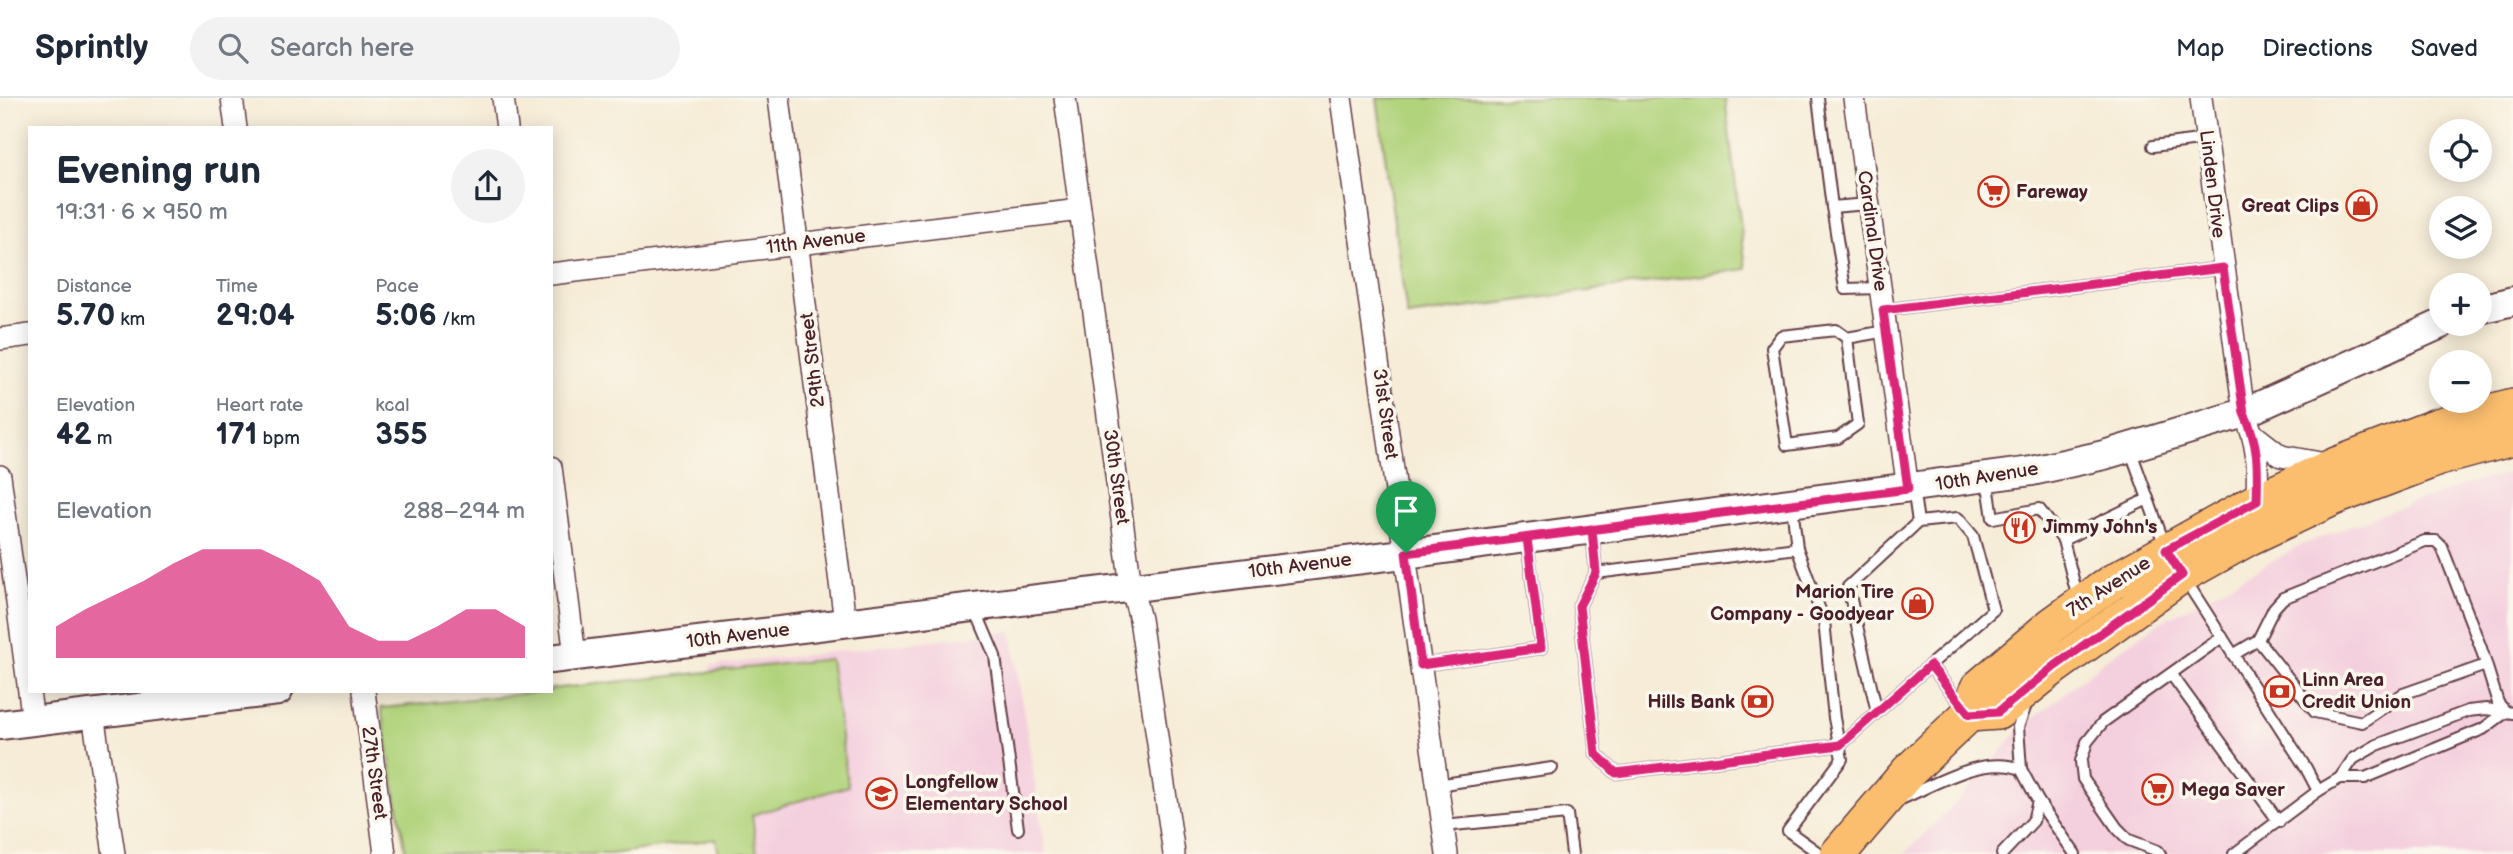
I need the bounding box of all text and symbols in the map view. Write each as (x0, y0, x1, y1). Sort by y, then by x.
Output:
search box (190, 17, 680, 80)
text: Sprintly (35, 28, 148, 68)
icon: search (214, 29, 252, 67)
text: Search here (270, 33, 414, 64)
text: Map (2176, 34, 2224, 63)
text: Directions (2262, 34, 2373, 63)
text: Saved (2411, 34, 2478, 63)
map controls (2429, 119, 2492, 413)
button: locate (2429, 119, 2492, 182)
street label: Linden Drive (2194, 129, 2230, 239)
text: Evening run (56, 149, 261, 194)
button: share (451, 149, 525, 223)
street label: Cardinal Drive (1852, 169, 1892, 293)
supermarket icon: Fareway (1976, 175, 2010, 209)
place label: Fareway (2016, 181, 2088, 204)
shop icon: Great Clips (2345, 189, 2379, 223)
place label: Great Clips (2241, 195, 2339, 218)
button: layers (2429, 196, 2492, 259)
text: 19:31 · 6 × 950 m (56, 198, 228, 226)
street label: 11th Avenue (765, 224, 867, 260)
button: + (2429, 273, 2492, 336)
text: Distance (56, 275, 132, 298)
text: Time (216, 275, 258, 298)
text: Pace (375, 275, 419, 298)
text: 5.70 (56, 298, 115, 334)
text: 29:04 (216, 298, 295, 334)
text: 5:06 (375, 298, 437, 334)
text: km (115, 308, 145, 331)
text: /km (437, 308, 475, 331)
street label: 29th Street (796, 311, 830, 409)
button: − (2429, 350, 2492, 413)
street label: 31st Street (1367, 367, 1403, 461)
text: Elevation (56, 394, 135, 417)
text: Heart rate (216, 394, 303, 417)
text: kcal (375, 394, 409, 417)
text: 42 (56, 417, 92, 453)
text: 171 (216, 417, 257, 453)
text: 355 (375, 417, 427, 453)
text: m (92, 427, 112, 450)
text: bpm (257, 427, 300, 450)
street label: 30th Street (1098, 428, 1134, 526)
street label: 10th Avenue (1934, 458, 2040, 496)
pin (1376, 481, 1436, 553)
icon: arrive (1387, 492, 1425, 530)
text: Elevation (56, 497, 152, 525)
text: 288–294 m (403, 497, 525, 525)
restaurant icon: Jimmy John's (2003, 510, 2037, 544)
place label: Jimmy John's (2043, 516, 2157, 539)
street label: 10th Avenue (1247, 548, 1353, 584)
street label: 7th Avenue (2063, 552, 2155, 622)
place label: Marion Tire Company - Goodyear (1710, 581, 1894, 626)
shop icon: Marion Tire Company - Goodyear (1900, 586, 1934, 620)
street label: 10th Avenue (685, 618, 791, 654)
place label: Linn Area Credit Union (2302, 669, 2411, 714)
bank icon: Linn Area Credit Union (2262, 674, 2296, 708)
bank icon: Hills Bank (1741, 685, 1775, 719)
place label: Hills Bank (1647, 691, 1735, 714)
street label: 27th Street (356, 725, 392, 821)
place label: Longfellow Elementary School (905, 771, 1068, 816)
supermarket icon: Mega Saver (2141, 773, 2175, 807)
school or university icon: Longfellow Elementary School (865, 776, 899, 810)
place label: Mega Saver (2181, 779, 2285, 802)

